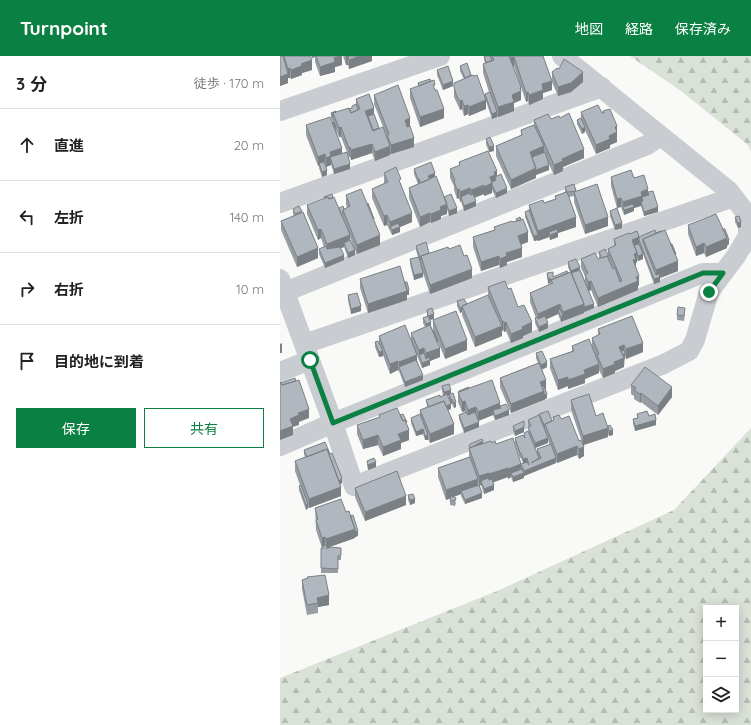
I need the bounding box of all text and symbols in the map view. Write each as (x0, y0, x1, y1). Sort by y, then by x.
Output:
text: Turnpoint (20, 16, 108, 40)
text: 地図 (575, 20, 603, 38)
text: 経路 (625, 20, 653, 38)
text: 保存済み (675, 20, 731, 38)
text: 3 分 (16, 73, 47, 94)
text: 徒歩 · 170 m (194, 75, 264, 91)
icon: ahead (16, 134, 38, 156)
text: 直進 (54, 136, 84, 155)
text: 20 m (234, 137, 264, 153)
icon: left (16, 206, 38, 228)
text: 左折 (54, 208, 84, 227)
text: 140 m (229, 209, 264, 225)
icon: right (16, 278, 38, 300)
text: 右折 (54, 280, 84, 299)
text: 10 m (236, 281, 264, 297)
route end (700, 283, 718, 301)
icon: arrive (16, 350, 38, 372)
route start (301, 351, 319, 369)
text: 目的地に到着 (54, 352, 144, 371)
button: 保存 (16, 408, 136, 448)
button: 共有 (144, 408, 264, 448)
map controls (703, 605, 739, 713)
button: + (703, 605, 739, 641)
button: − (703, 641, 739, 677)
button: layers (703, 677, 739, 713)

